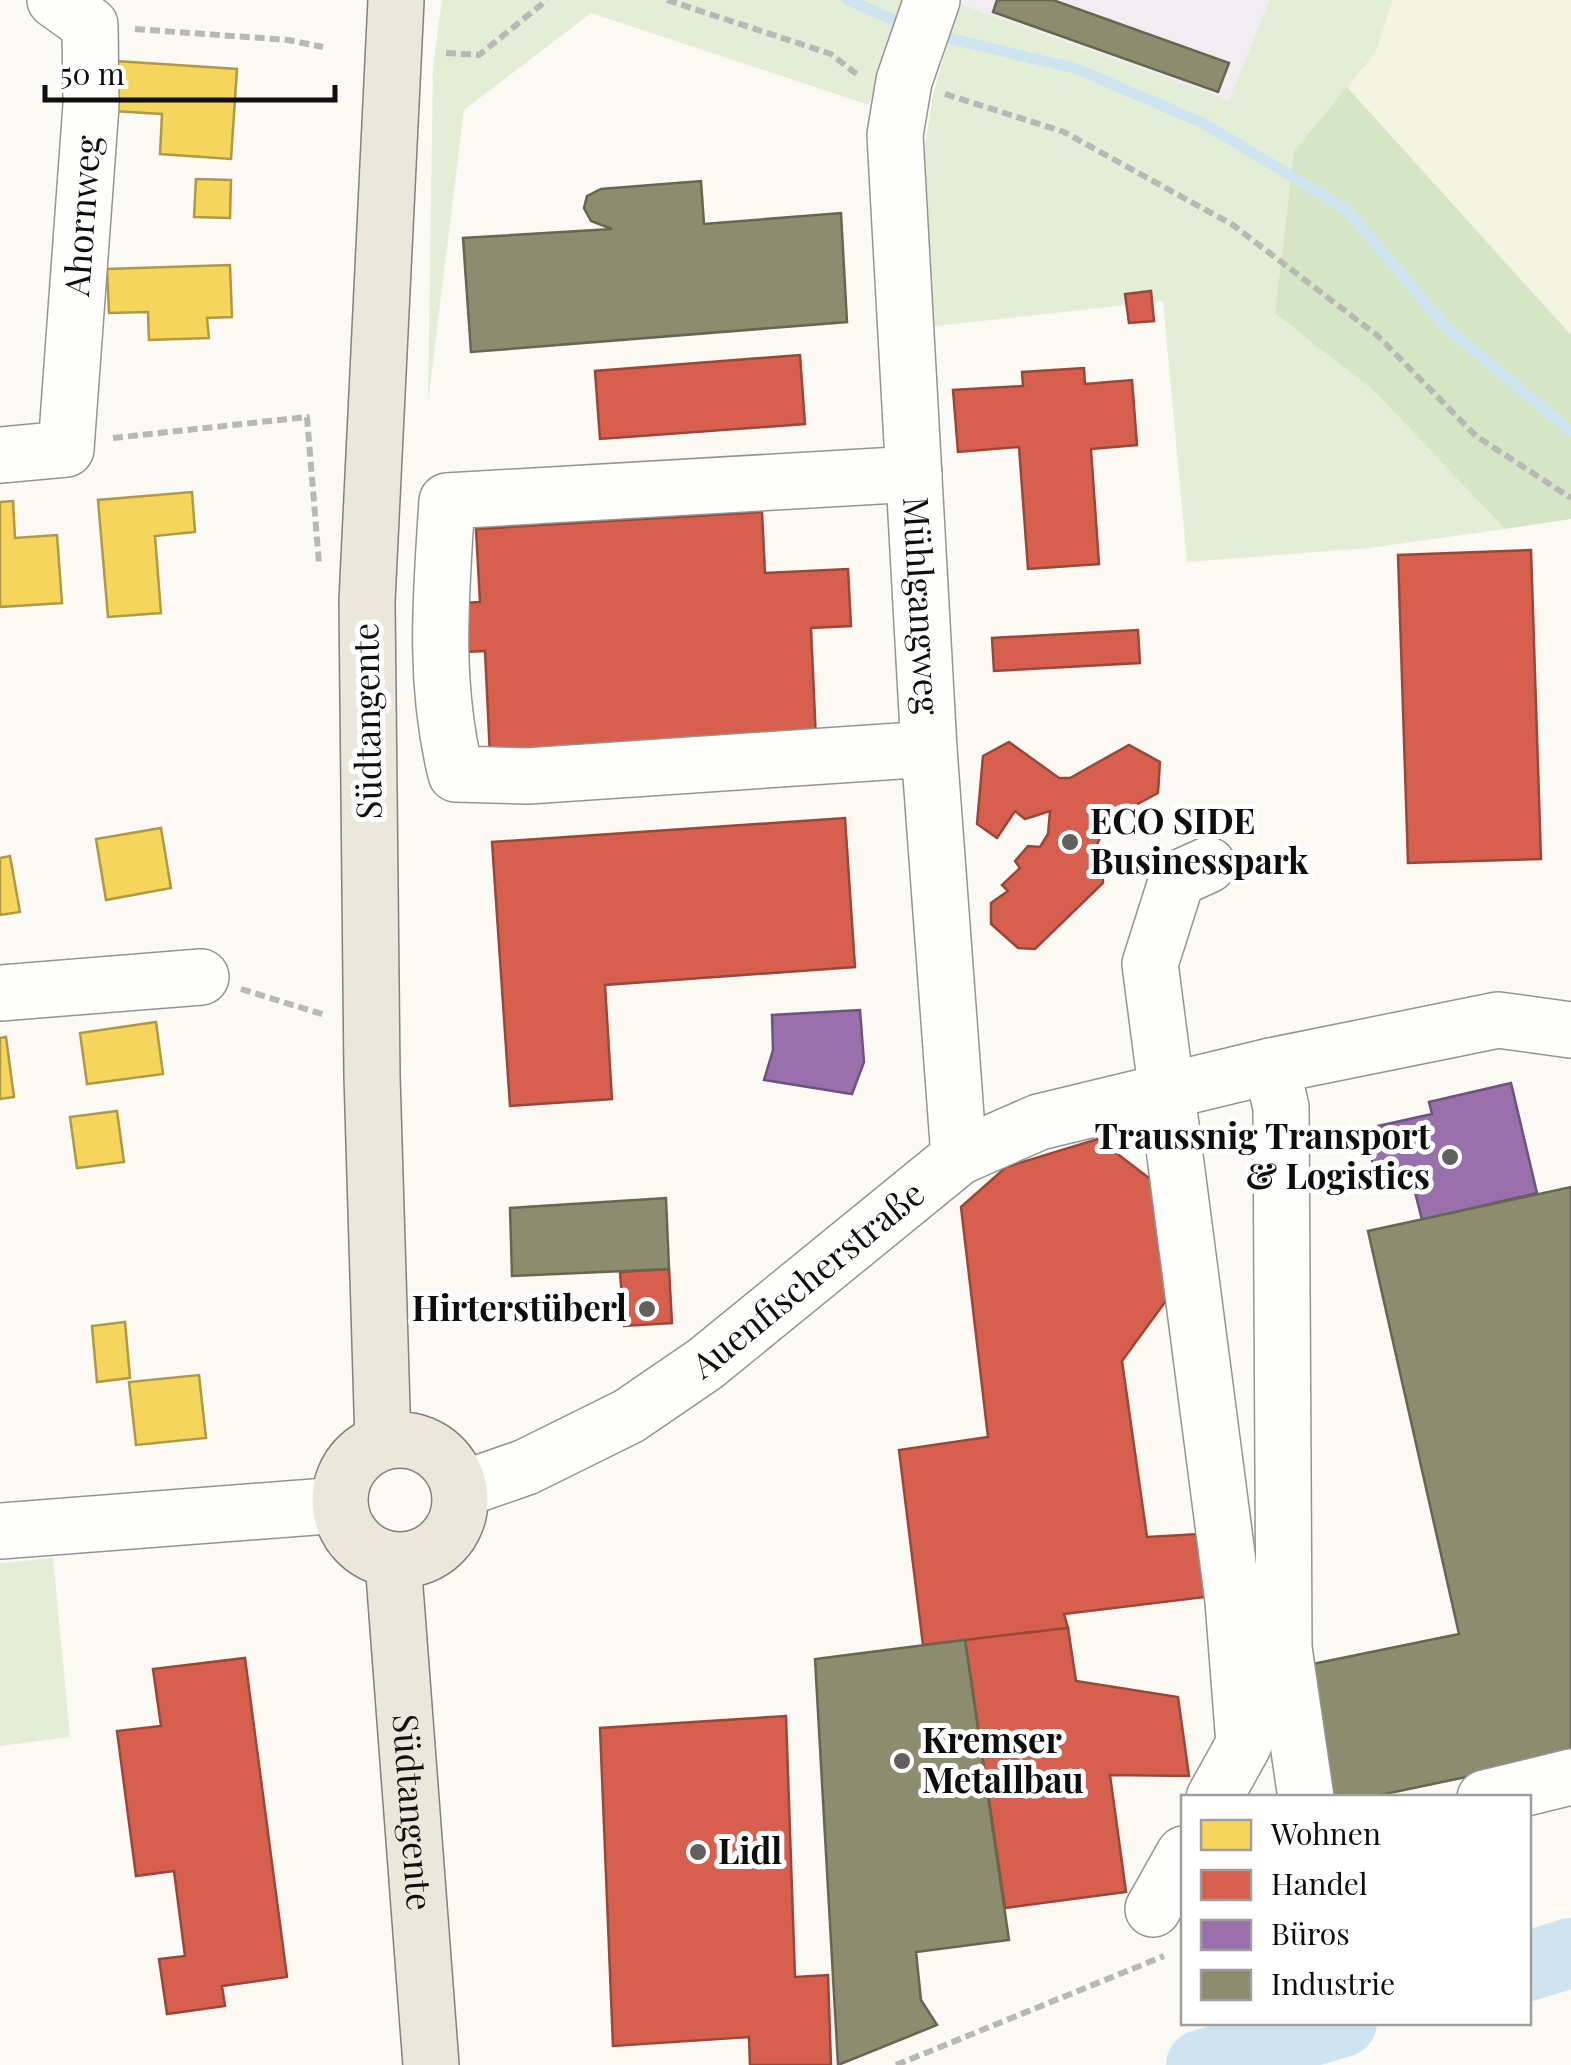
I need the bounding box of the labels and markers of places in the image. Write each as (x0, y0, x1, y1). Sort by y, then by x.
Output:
place label: ECO SIDE Businesspark (1090, 796, 1309, 883)
marker: ECO SIDE Businesspark (1059, 831, 1081, 853)
place label: Traussnig Transport & Logistics (1094, 1111, 1431, 1198)
marker: Traussnig Transport & Logistics (1439, 1146, 1461, 1168)
place label: Hirterstüberl (412, 1283, 627, 1330)
marker: Hirterstüberl (636, 1298, 658, 1320)
place label: Kremser Metallbau (922, 1715, 1084, 1802)
marker: Kremser Metallbau (891, 1750, 913, 1772)
place label: Lidl (718, 1826, 782, 1873)
marker: Lidl (687, 1841, 709, 1863)

